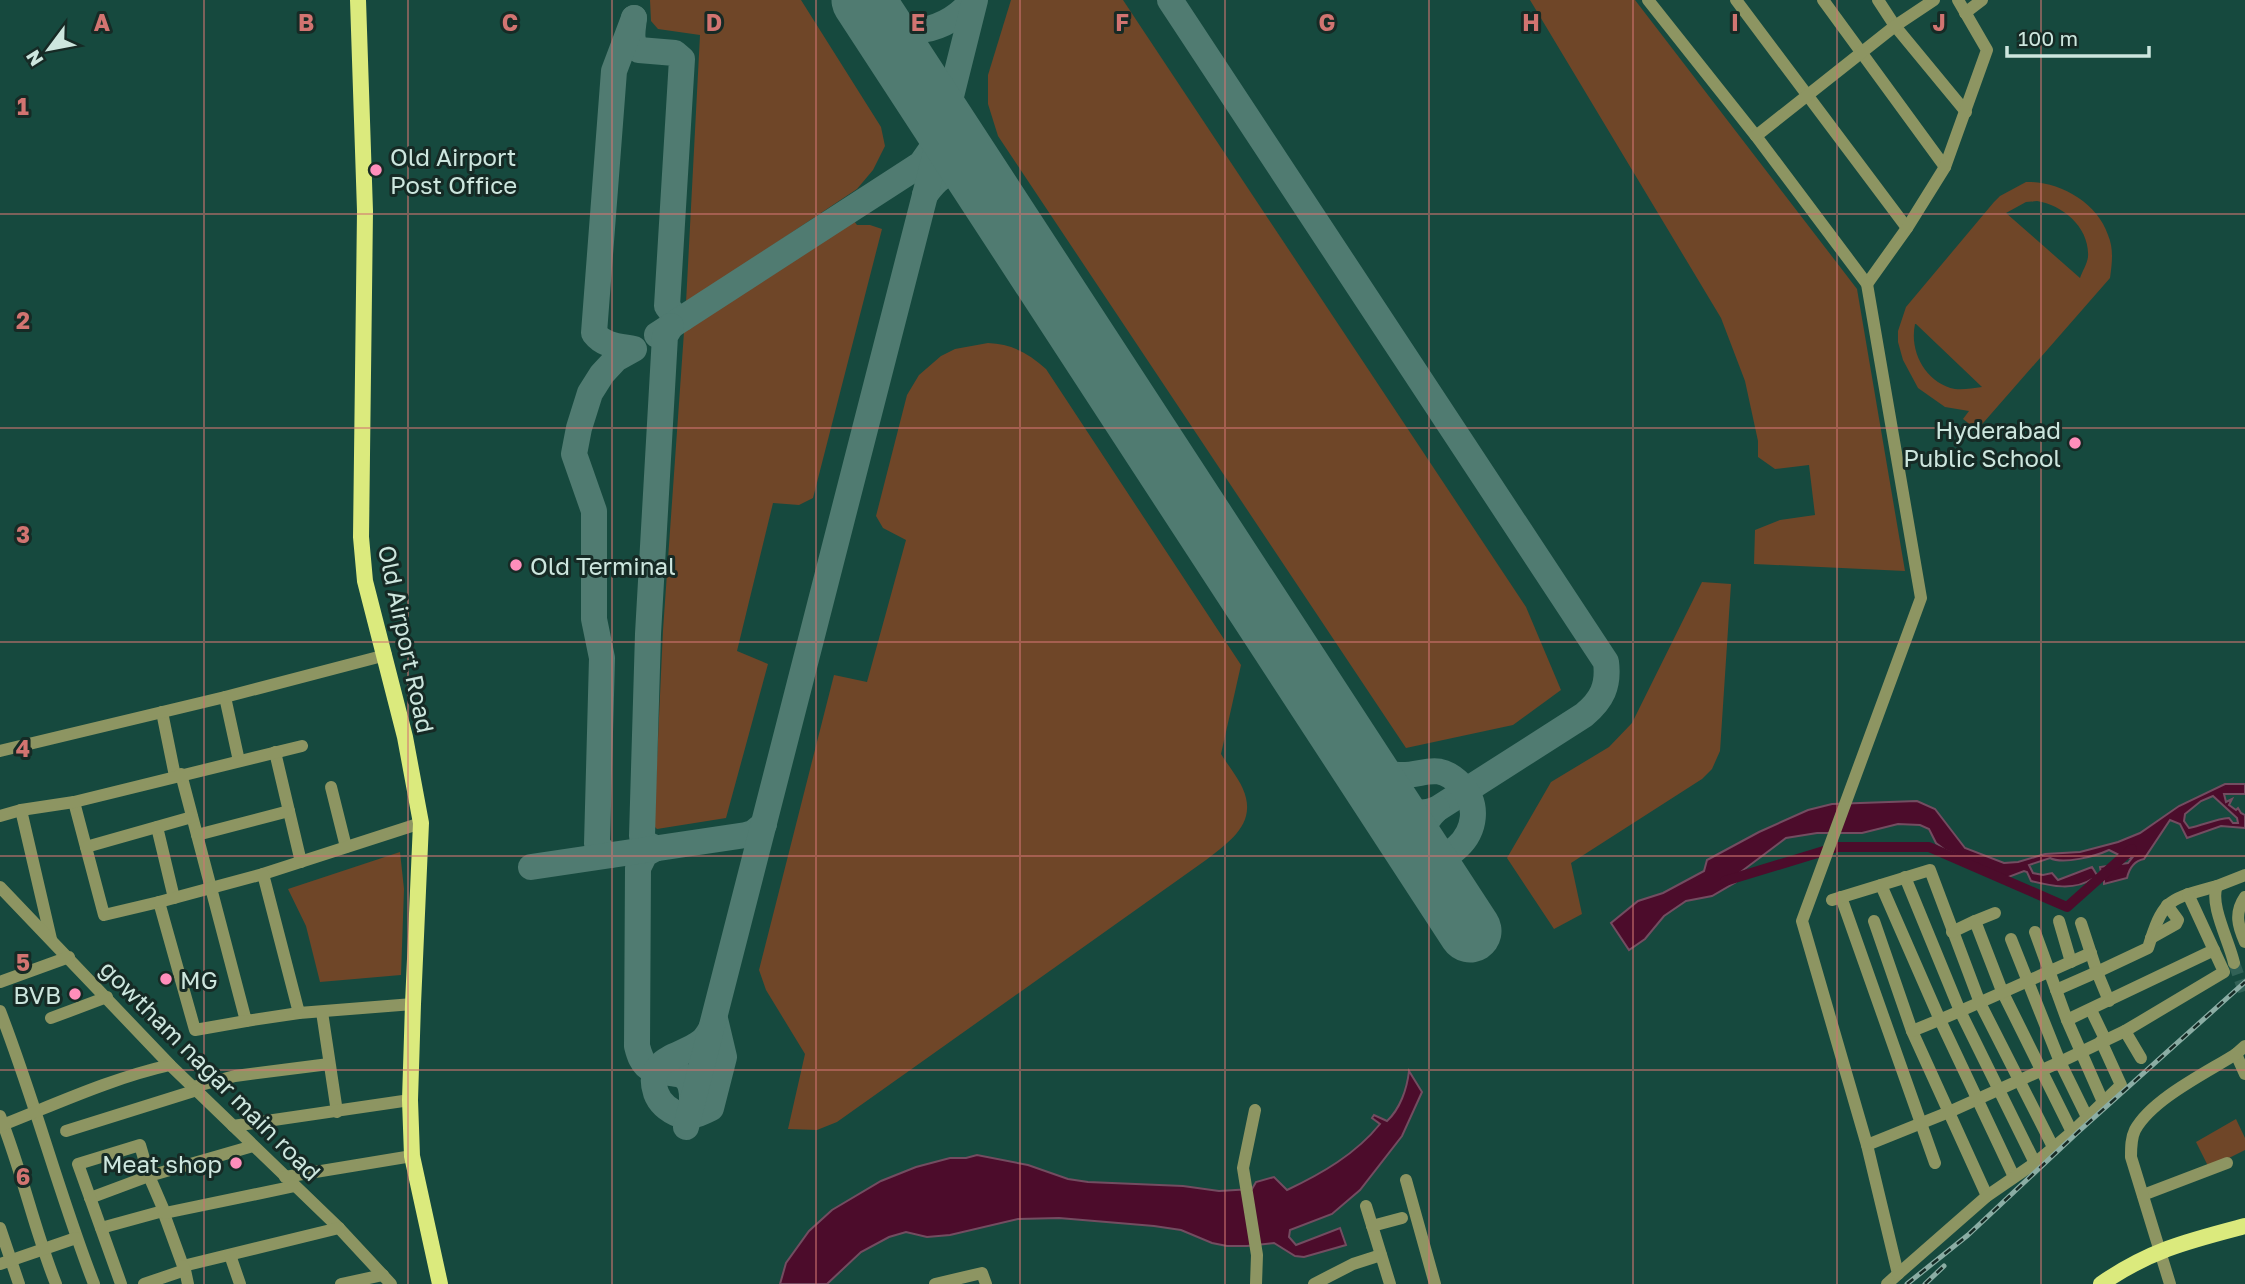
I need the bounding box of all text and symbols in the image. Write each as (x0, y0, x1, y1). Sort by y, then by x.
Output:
text: A (94, 8, 111, 36)
text: B (298, 8, 314, 36)
text: C (502, 8, 518, 36)
text: D (706, 8, 722, 36)
text: E (911, 8, 925, 36)
text: F (1115, 8, 1129, 36)
text: G (1319, 8, 1335, 36)
text: H (1522, 8, 1540, 36)
text: I (1731, 8, 1739, 36)
text: J (1932, 8, 1946, 36)
north arrow (14, 14, 84, 84)
scale bar (2007, 14, 2149, 58)
text: 100 m (2018, 25, 2078, 51)
text: N (21, 46, 48, 70)
text: 1 (17, 92, 29, 120)
place label: Old Airport Post Office (390, 142, 517, 199)
marker: Old Airport Post Office (368, 162, 384, 178)
text: 2 (16, 306, 30, 334)
place label: Hyderabad Public School (1903, 415, 2061, 472)
marker: Hyderabad Public School (2067, 435, 2083, 451)
text: 3 (16, 520, 30, 548)
street label: Old Airport Road (373, 542, 441, 736)
place label: Old Terminal (530, 551, 676, 580)
marker: Old Terminal (508, 557, 524, 573)
text: 4 (16, 734, 30, 762)
text: 5 (16, 948, 30, 976)
street label: gowtham nagar main road (95, 954, 327, 1186)
place label: MG (180, 965, 218, 994)
marker: MG (158, 971, 174, 987)
place label: BVB (13, 980, 61, 1009)
marker: BVB (67, 986, 83, 1002)
place label: Meat shop (102, 1149, 222, 1178)
marker: Meat shop (228, 1155, 244, 1171)
text: 6 (16, 1162, 30, 1190)

